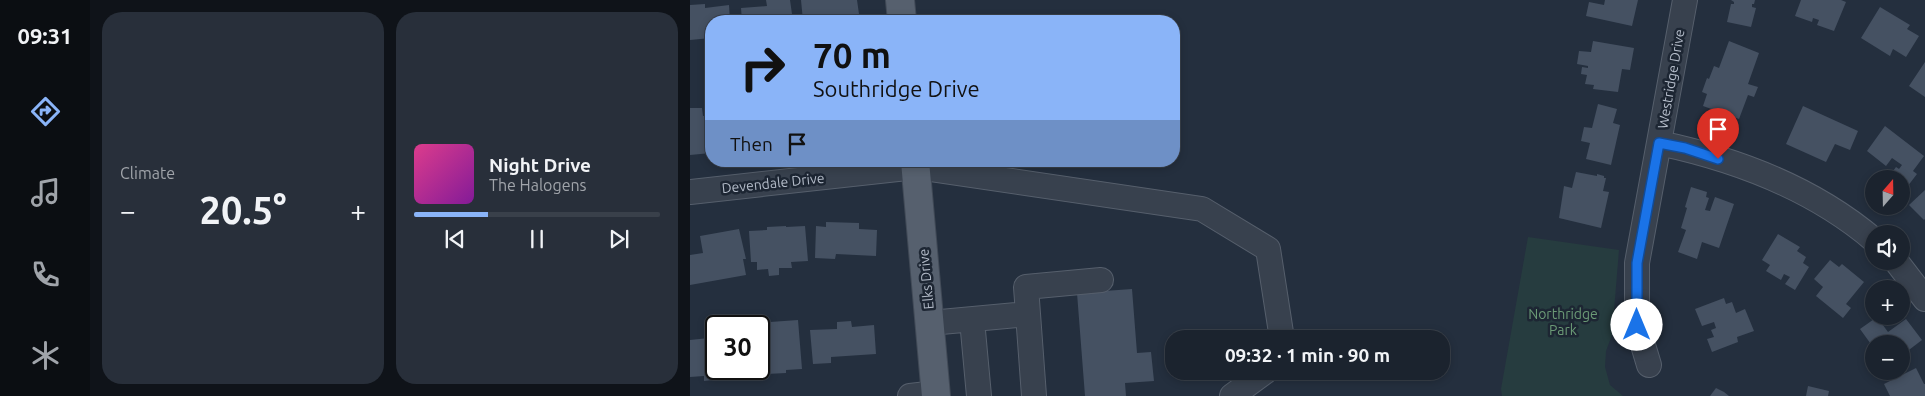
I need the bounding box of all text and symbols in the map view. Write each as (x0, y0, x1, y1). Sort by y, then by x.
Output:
text: 09:31 (17, 23, 73, 48)
street label: Westridge Drive (1654, 28, 1688, 130)
icon: right (730, 35, 795, 100)
text: 70 m (813, 35, 891, 75)
text: Southridge Drive (813, 76, 980, 101)
icon: directions (28, 94, 63, 129)
pin (1697, 108, 1739, 159)
icon: arrive (1704, 115, 1732, 143)
icon: arrive (783, 130, 811, 158)
text: Then (730, 133, 773, 155)
text: Night Drive (489, 154, 591, 176)
text: Climate (120, 164, 175, 182)
street label: Devendale Drive (721, 170, 825, 196)
north arrow (1865, 170, 1910, 215)
map controls (1865, 170, 1910, 380)
icon: music (28, 175, 63, 210)
text: The Halogens (489, 176, 587, 194)
text: 20.5° (199, 189, 287, 231)
text: − (120, 195, 136, 226)
text: + (350, 195, 366, 226)
icon: previous (441, 225, 469, 253)
icon: pause (523, 225, 551, 253)
icon: next (605, 225, 633, 253)
button: sound (1865, 225, 1910, 270)
street label: Elks Drive (915, 248, 937, 310)
icon: phone (28, 257, 63, 292)
button: + (1865, 280, 1910, 325)
position arrow (1610, 298, 1662, 350)
park label: Northridge Park (1528, 306, 1598, 338)
speed limit sign: 30 (705, 315, 770, 380)
button: − (1865, 335, 1910, 380)
icon: climate (28, 338, 63, 373)
text: 09:32 · 1 min · 90 m (1225, 344, 1390, 366)

